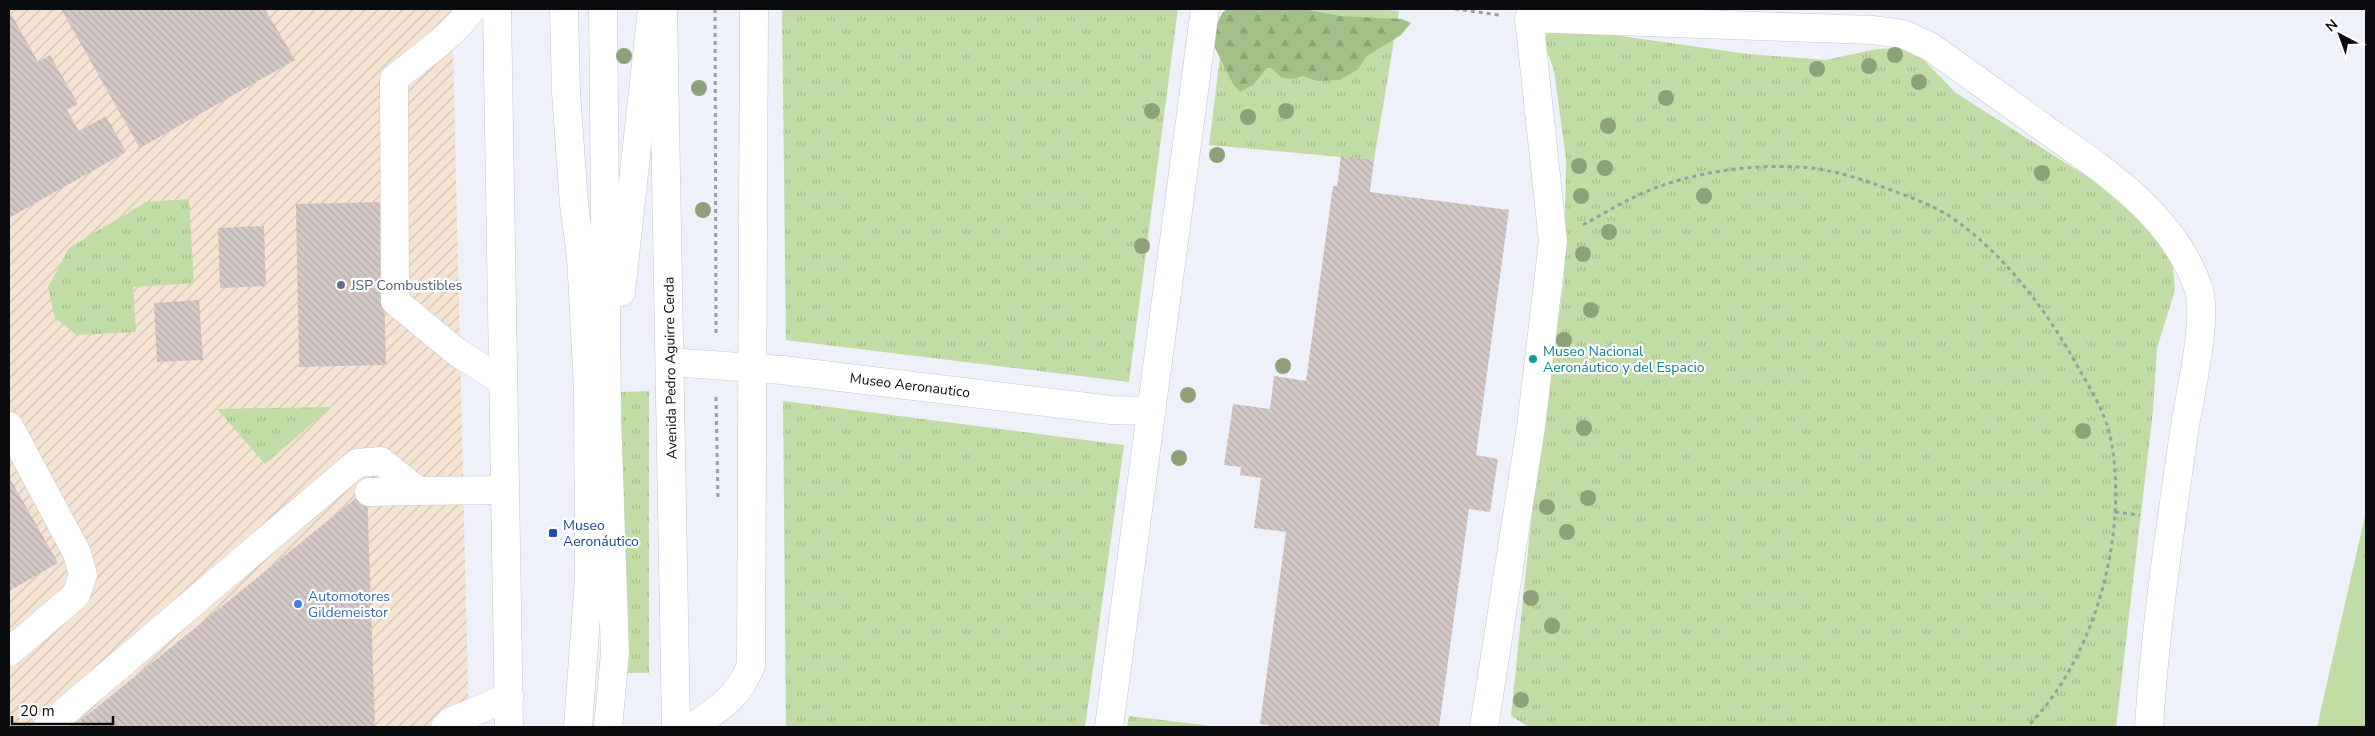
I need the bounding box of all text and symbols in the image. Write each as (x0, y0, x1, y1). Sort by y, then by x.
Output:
north arrow (2315, 10, 2365, 60)
text: N (2322, 15, 2342, 36)
place label: JSP Combustibles (350, 276, 463, 295)
street label: Avenida Pedro Aguirre Cerda (659, 277, 682, 459)
marker: JSP Combustibles (335, 279, 347, 291)
place label: Museo Nacional Aeronáutico y del Espacio (1543, 342, 1705, 377)
marker: Museo Nacional Aeronáutico y del Espacio (1527, 353, 1539, 365)
street label: Museo Aeronautico (849, 369, 971, 402)
place label: Museo Aeronáutico (563, 516, 639, 551)
marker: Museo Aeronáutico (547, 527, 559, 539)
place label: Automotores Gildemeistor (308, 587, 390, 622)
marker: Automotores Gildemeistor (292, 598, 304, 610)
scale bar (12, 694, 114, 726)
text: 20 m (20, 701, 55, 721)

